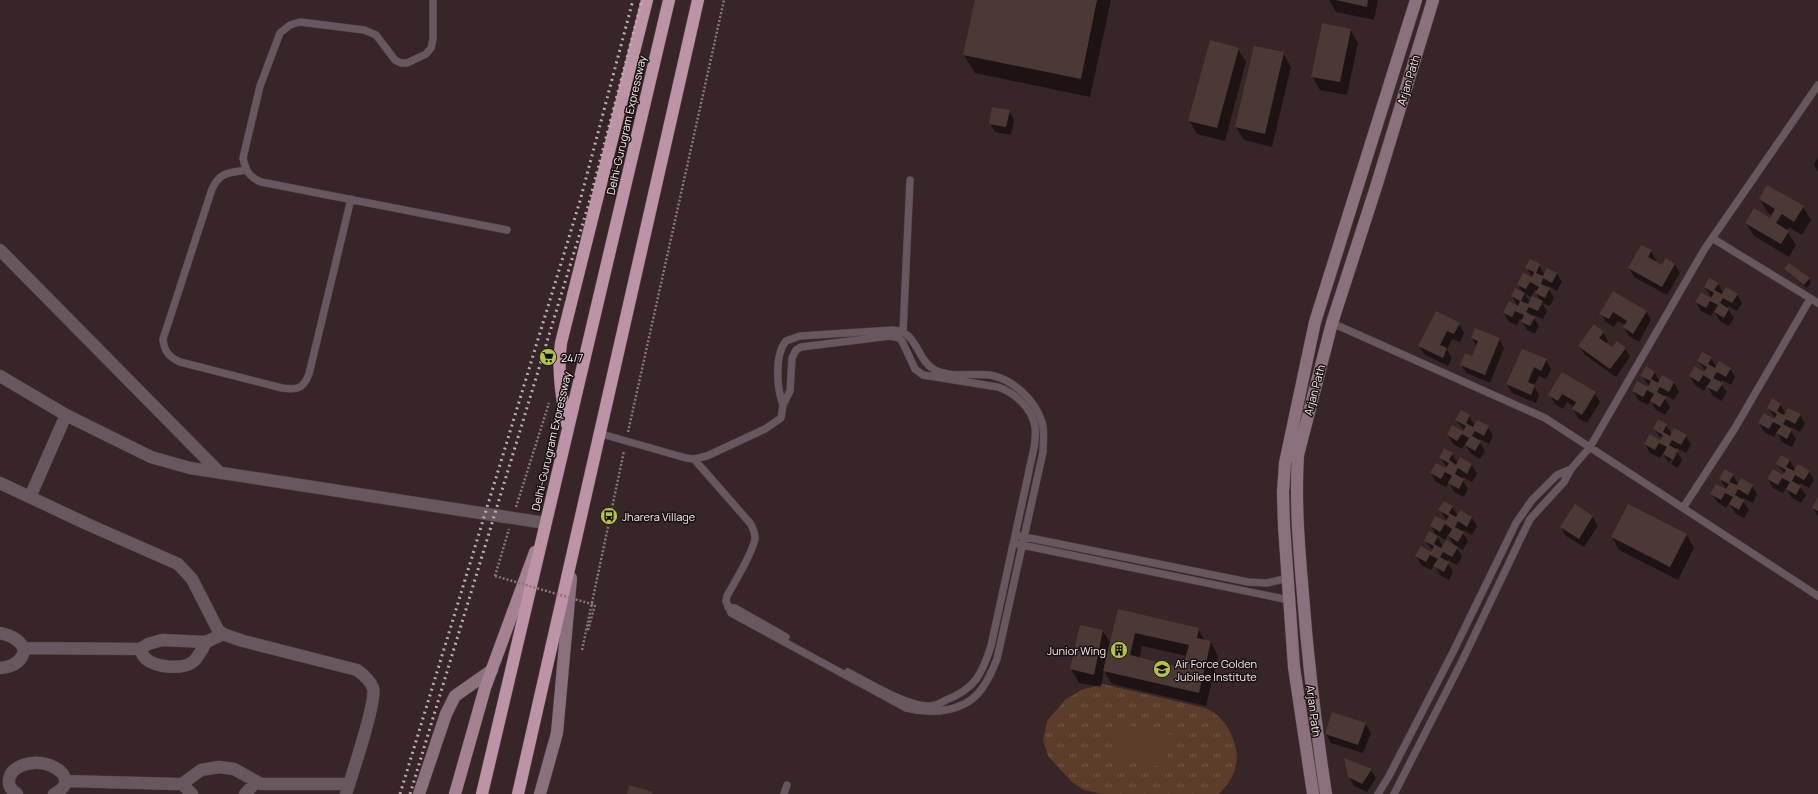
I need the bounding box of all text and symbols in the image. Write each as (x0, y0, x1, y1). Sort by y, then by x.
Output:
street label: Arjan Path (1393, 53, 1423, 107)
street label: Delhi-Gurugram Expressway (603, 54, 649, 196)
supermarket icon: 24/7 (538, 347, 558, 367)
place label: 24/7 (561, 350, 583, 365)
street label: Arjan Path (1300, 363, 1328, 417)
street label: Delhi-Gurugram Expressway (528, 370, 574, 512)
bus stop icon: Jharera Village (599, 506, 619, 526)
place label: Jharera Village (622, 509, 696, 524)
building icon: Junior Wing (1109, 640, 1129, 660)
place label: Junior Wing (1047, 643, 1106, 658)
place label: Air Force Golden Jubilee Institute (1175, 656, 1257, 684)
school or university icon: Air Force Golden Jubilee Institute (1152, 659, 1172, 679)
street label: Arjan Path (1303, 684, 1325, 738)

